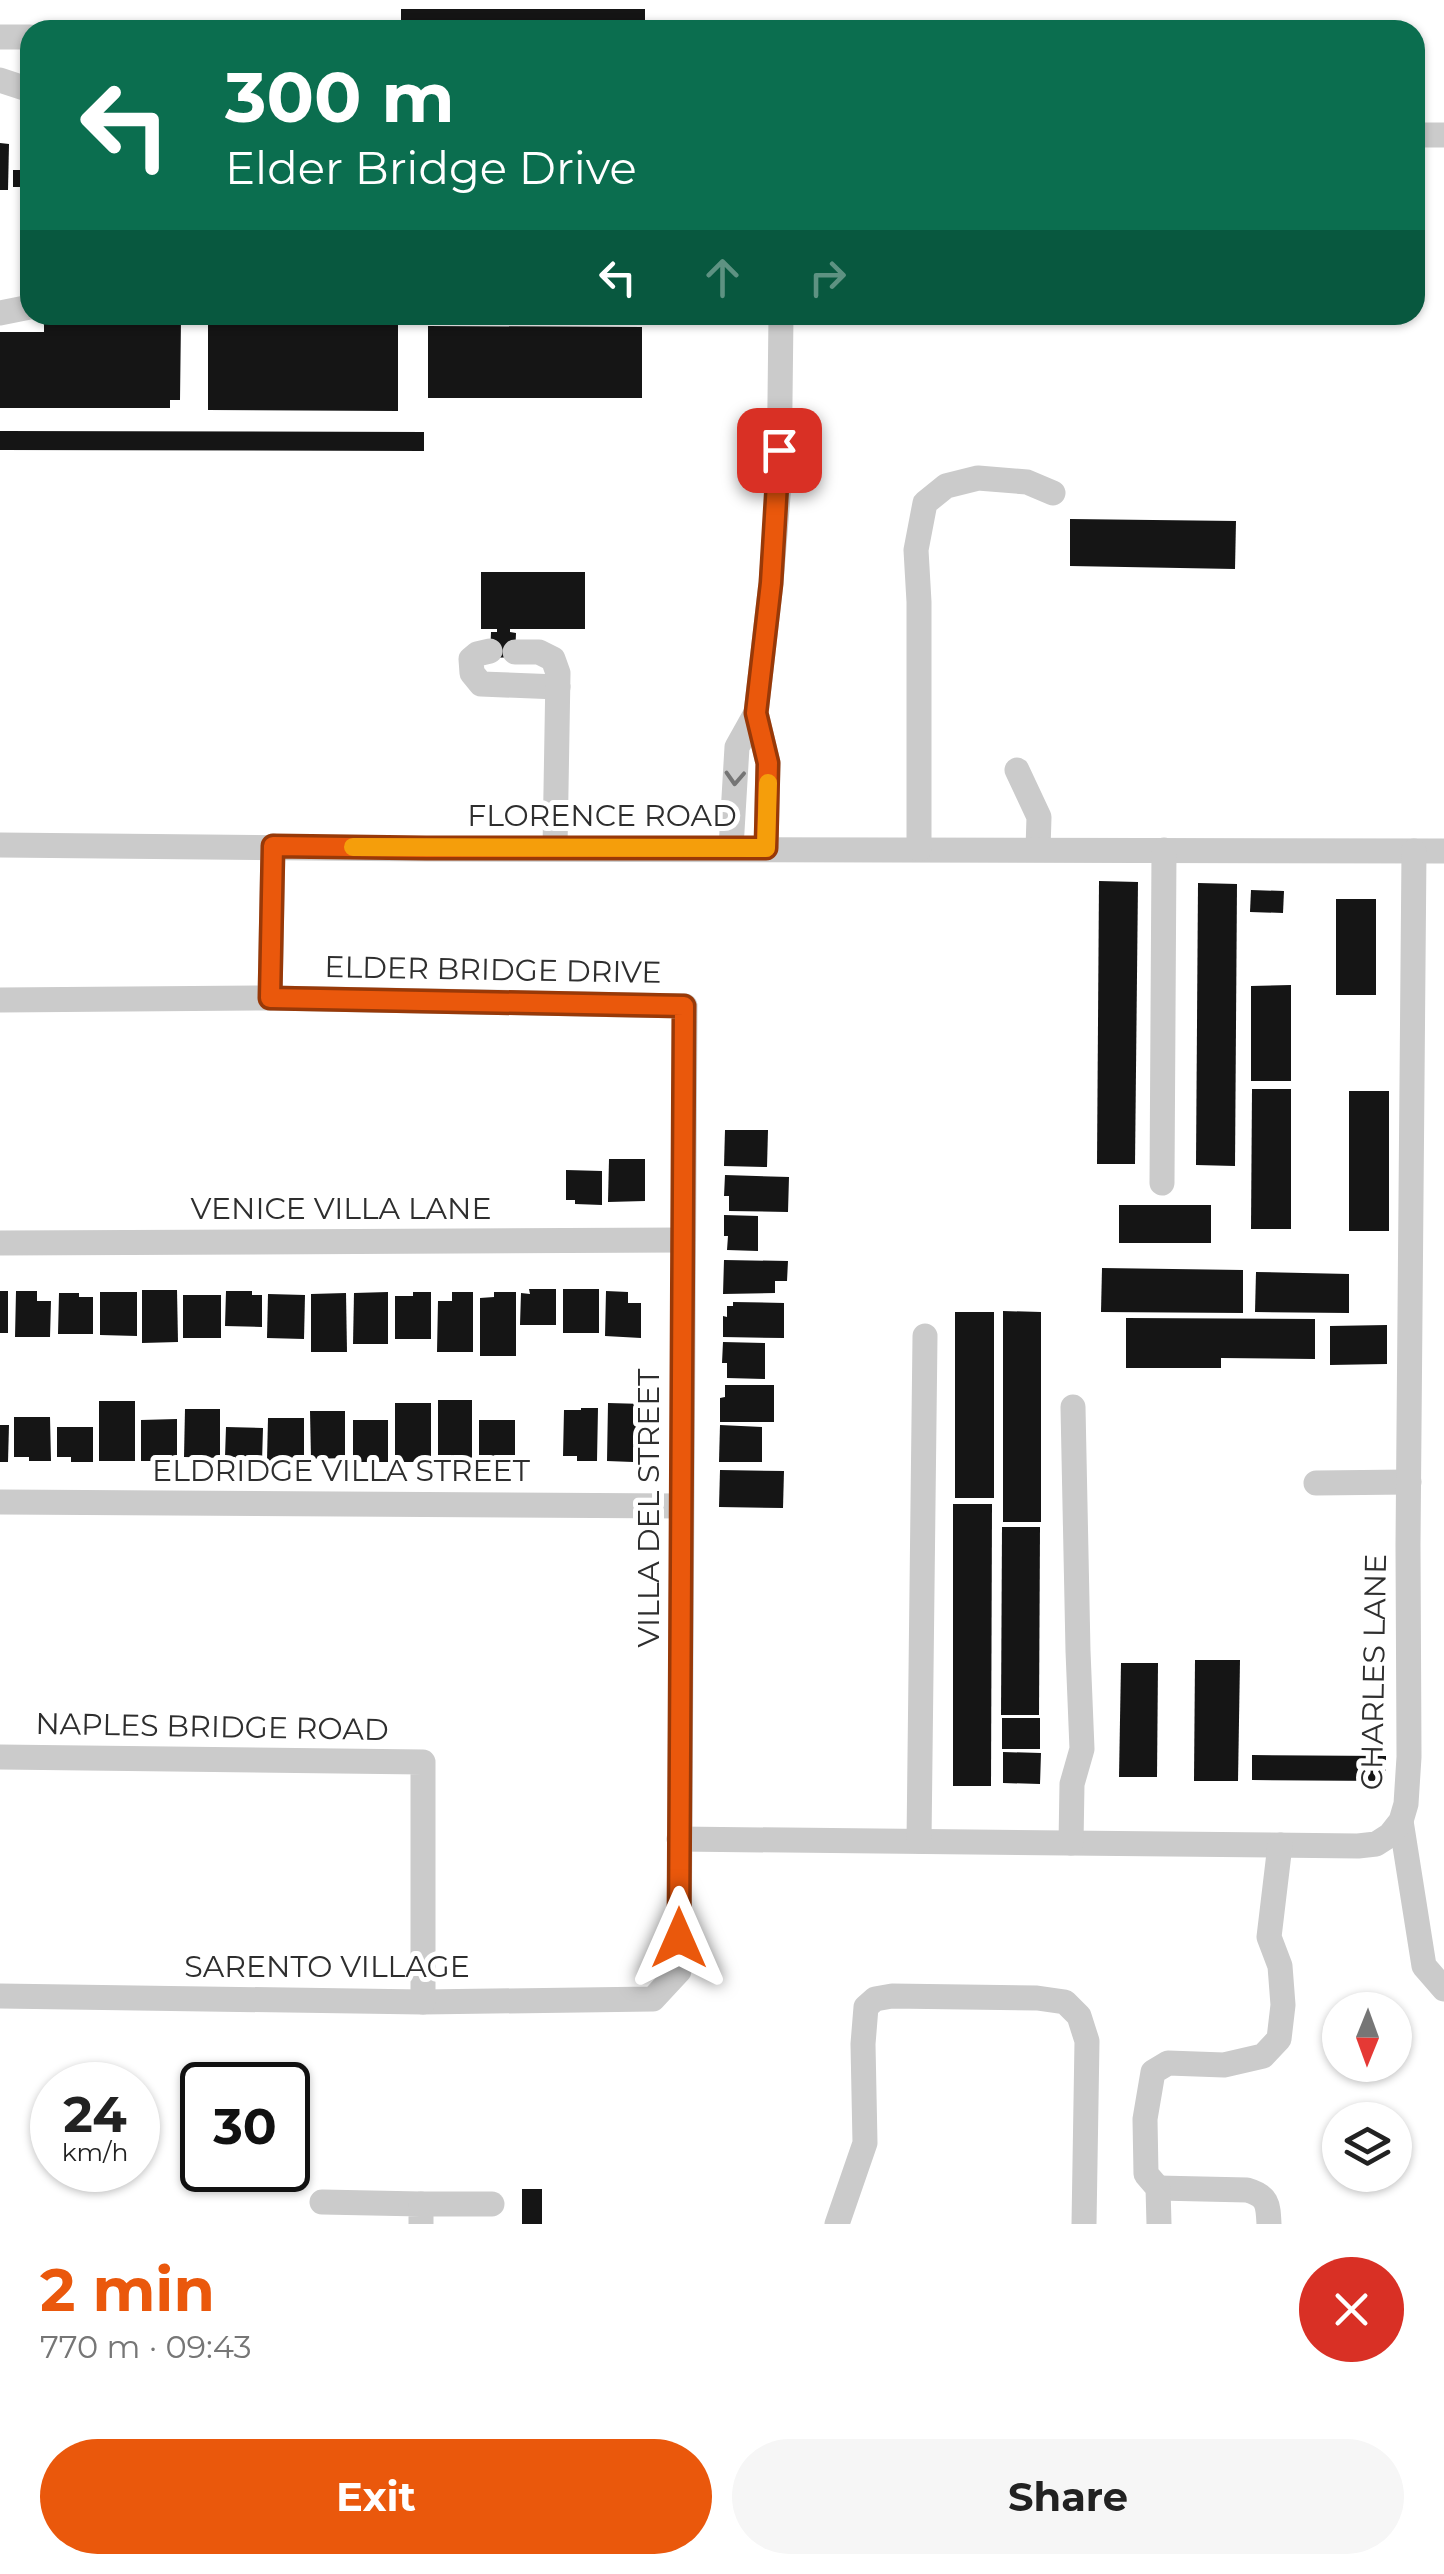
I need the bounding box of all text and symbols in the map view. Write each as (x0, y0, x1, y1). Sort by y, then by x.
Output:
text: 300 m (225, 54, 455, 140)
icon: left (60, 60, 190, 190)
text: Elder Bridge Drive (225, 140, 637, 195)
icon: left (590, 250, 645, 305)
icon: ahead (695, 250, 750, 305)
icon: right (800, 250, 855, 305)
pin (737, 408, 822, 493)
icon: arrive (752, 423, 807, 478)
one-way arrow (725, 771, 746, 787)
street label: FLORENCE ROAD (467, 797, 737, 834)
street label: ELDER BRIDGE DRIVE (324, 948, 662, 991)
street label: VENICE VILLA LANE (190, 1190, 492, 1227)
street label: VILLA DEL STREET (630, 1368, 667, 1648)
street label: ELDRIDGE VILLA STREET (152, 1452, 531, 1489)
street label: CHARLES LANE (1353, 1553, 1394, 1791)
street label: NAPLES BRIDGE ROAD (35, 1705, 389, 1748)
position arrow (627, 1886, 731, 1990)
street label: SARENTO VILLAGE (184, 1948, 470, 1985)
north arrow (1322, 1992, 1412, 2082)
map controls (1322, 1992, 1412, 2192)
speed limit sign: 30 (180, 2062, 310, 2192)
text: 24 (63, 2084, 127, 2145)
button: layers (1322, 2102, 1412, 2192)
text: km/h (62, 2137, 128, 2167)
text: 2 min (40, 2253, 215, 2326)
button: close (1299, 2257, 1404, 2362)
text: 770 m · 09:43 (40, 2327, 252, 2366)
button: Exit (40, 2439, 712, 2554)
button: Share (732, 2439, 1404, 2554)

